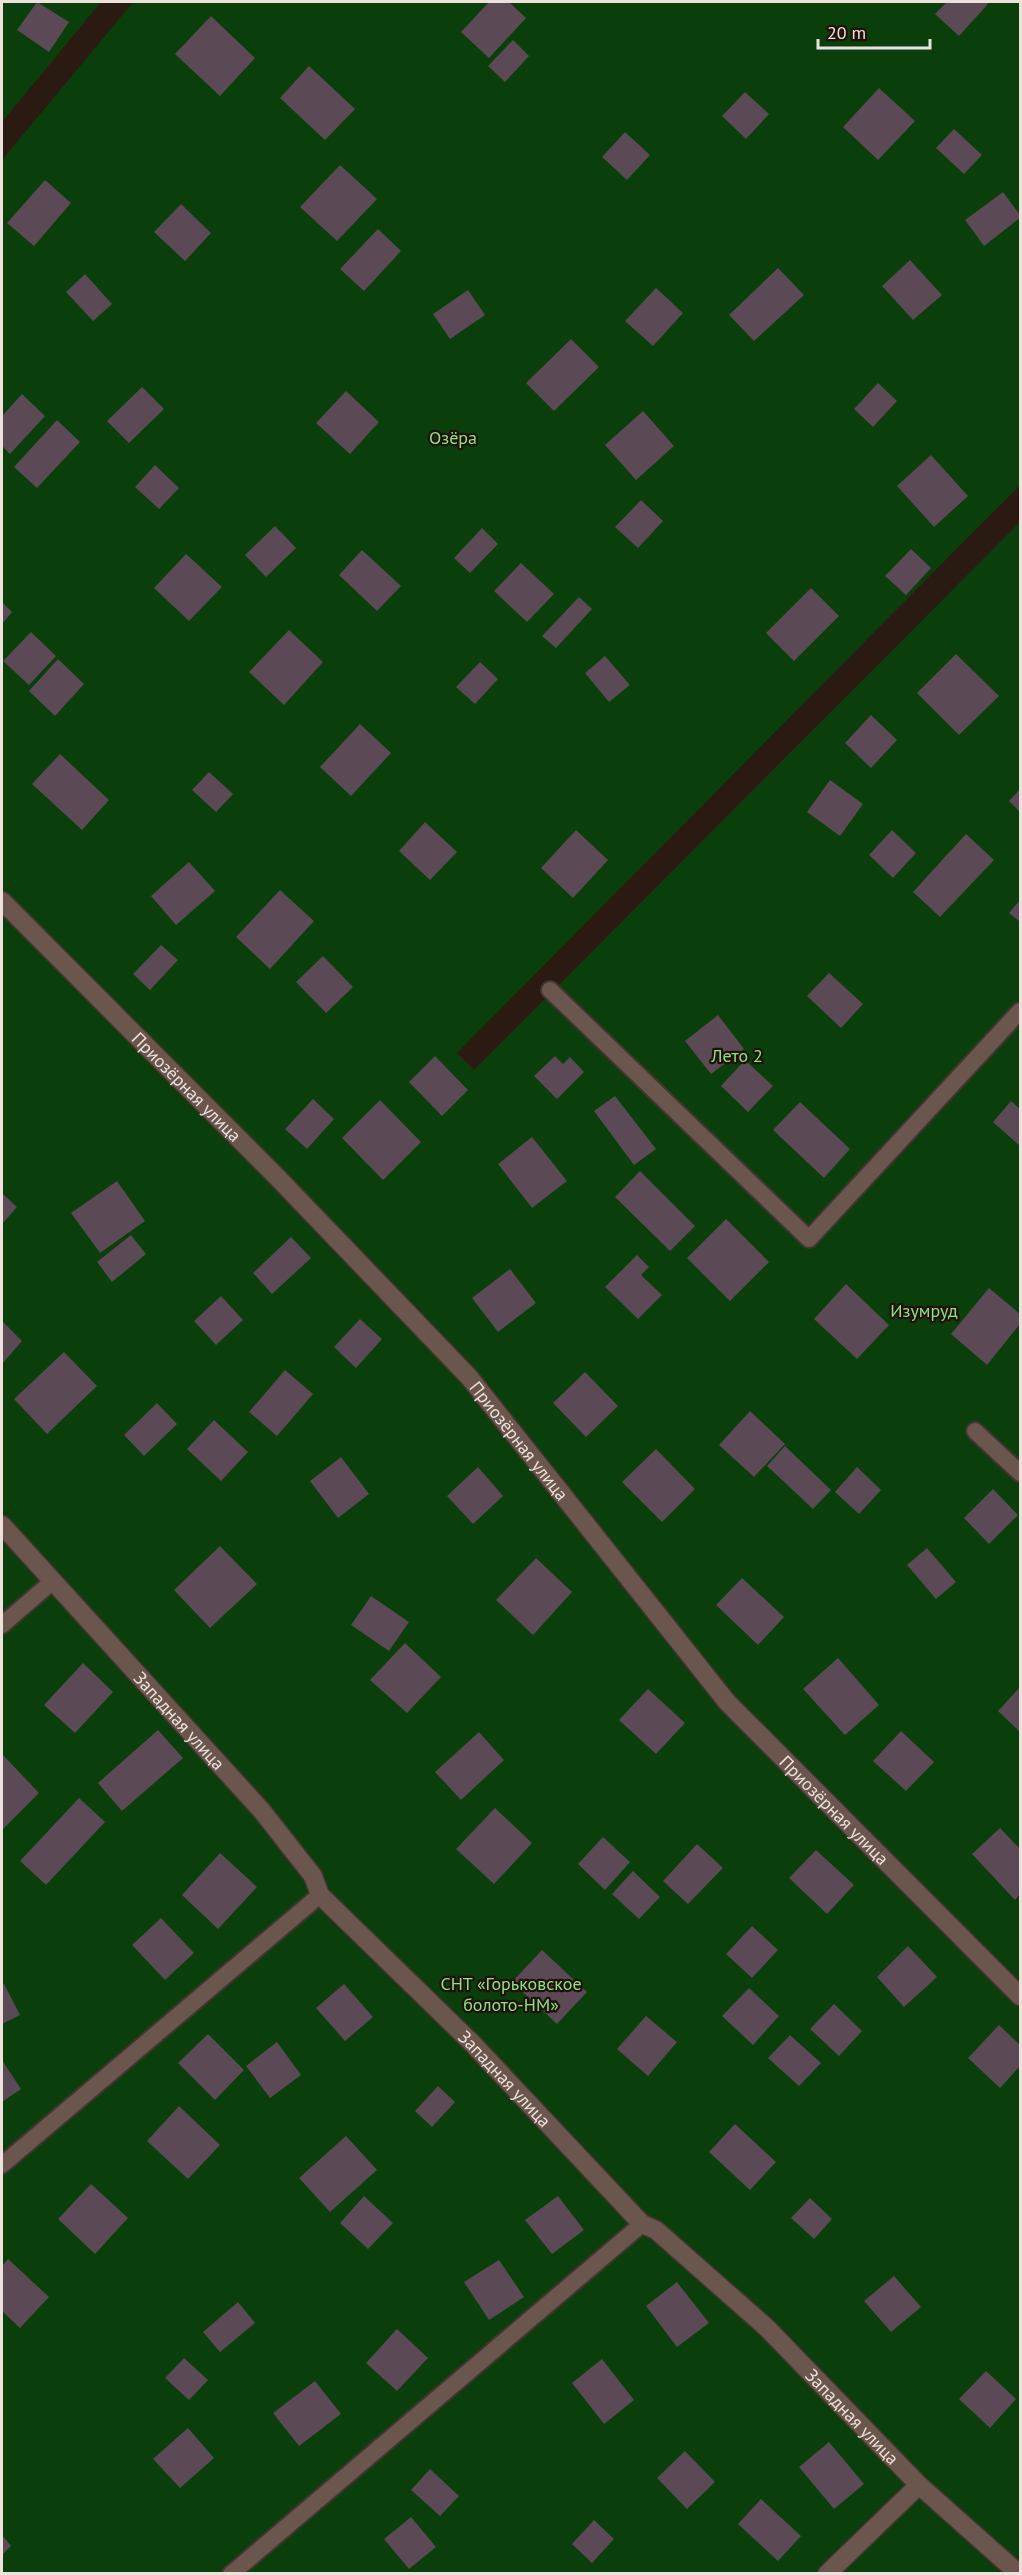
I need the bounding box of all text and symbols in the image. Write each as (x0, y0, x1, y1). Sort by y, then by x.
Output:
scale bar (818, 12, 930, 50)
text: 20 m (827, 21, 866, 44)
park label: Озёра (429, 426, 477, 449)
street label: Приозёрная улица (127, 1027, 247, 1146)
park label: Лето 2 (710, 1044, 763, 1067)
park label: Изумруд (890, 1299, 958, 1322)
street label: Приозёрная улица (465, 1376, 574, 1505)
street label: Западная улица (129, 1666, 230, 1774)
street label: Приозёрная улица (775, 1750, 894, 1870)
park label: СНТ «Горьковское болото-НМ» (440, 1972, 582, 2016)
street label: Западная улица (454, 2025, 556, 2132)
street label: Западная улица (801, 2363, 904, 2469)

